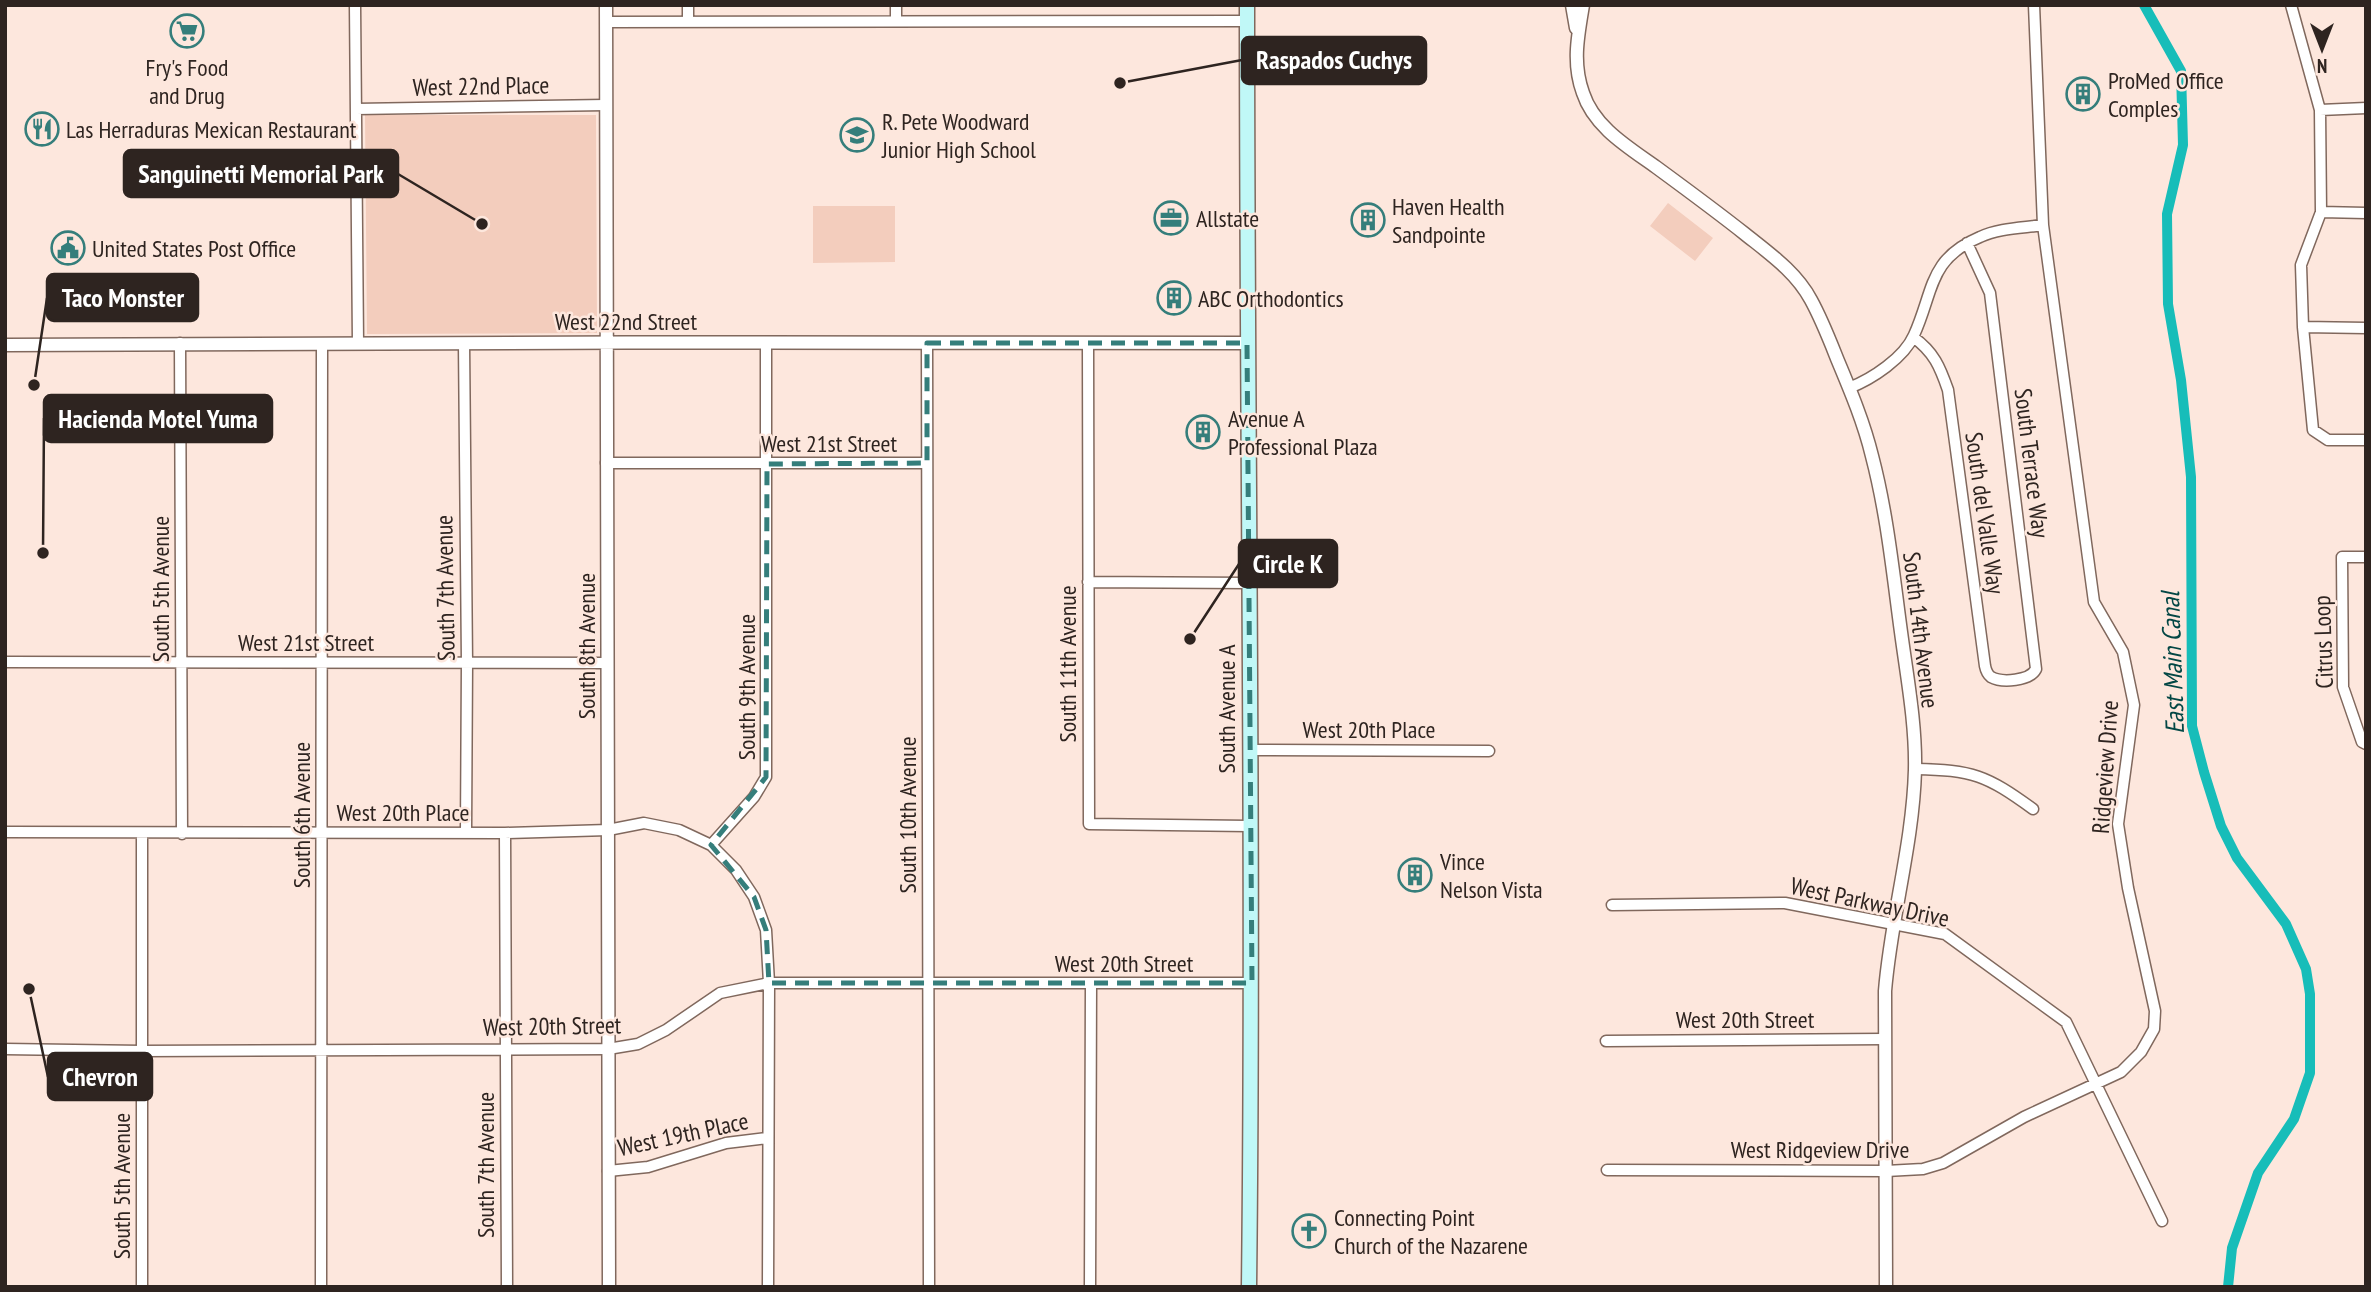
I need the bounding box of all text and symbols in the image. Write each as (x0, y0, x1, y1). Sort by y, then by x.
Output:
supermarket icon: Fry's Food and Drug (168, 12, 206, 50)
north arrow (2287, 14, 2357, 84)
callout: Raspados Cuchys (1242, 37, 1426, 84)
text: Raspados Cuchys (1256, 43, 1412, 76)
place label: Fry's Food and Drug (146, 52, 228, 111)
text: N (2317, 54, 2327, 78)
place label: ProMed Office Comples (2108, 65, 2224, 124)
street label: West 22nd Place (412, 69, 550, 103)
building icon: ProMed Office Comples (2064, 75, 2102, 113)
place label: R. Pete Woodward Junior High School (881, 106, 1036, 165)
restaurant icon: Las Herraduras Mexican Restaurant (23, 110, 61, 148)
place label: Las Herraduras Mexican Restaurant (66, 114, 357, 145)
school or university icon: R. Pete Woodward Junior High School (838, 116, 876, 154)
callout: Sanguinetti Memorial Park (124, 150, 398, 197)
text: Sanguinetti Memorial Park (138, 157, 384, 190)
place label: Haven Health Sandpointe (1392, 191, 1504, 250)
office icon: Allstate (1152, 199, 1190, 237)
building icon: Haven Health Sandpointe (1349, 201, 1387, 239)
place label: Allstate (1196, 203, 1259, 234)
public building icon: United States Post Office (49, 229, 87, 267)
place label: United States Post Office (92, 233, 296, 264)
callout: Taco Monster (47, 274, 198, 321)
building icon: ABC Orthodontics (1155, 279, 1193, 317)
text: Taco Monster (62, 281, 185, 314)
place label: ABC Orthodontics (1198, 283, 1344, 314)
street label: West 22nd Street (555, 306, 698, 337)
street label: South Terrace Way (2007, 387, 2057, 539)
callout: Hacienda Motel Yuma (44, 395, 272, 442)
text: Hacienda Motel Yuma (58, 402, 258, 435)
place label: Avenue A Professional Plaza (1228, 403, 1378, 462)
building icon: Avenue A Professional Plaza (1184, 413, 1222, 451)
street label: West 21st Street (761, 428, 897, 459)
street label: South del Valle Way (1958, 430, 2012, 596)
street label: South 7th Avenue (428, 515, 462, 661)
street label: South 5th Avenue (145, 516, 176, 662)
callout: Circle K (1239, 540, 1337, 587)
text: Circle K (1253, 547, 1324, 580)
street label: South 14th Avenue (1896, 550, 1946, 710)
street label: South 8th Avenue (571, 573, 602, 719)
street label: South 11th Avenue (1052, 585, 1083, 743)
water label: East Main Canal (2153, 588, 2191, 735)
street label: Citrus Loop (2306, 595, 2340, 689)
street label: South 9th Avenue (731, 614, 762, 760)
street label: West 21st Street (238, 627, 374, 658)
street label: South Avenue A (1211, 644, 1242, 774)
street label: Ridgeview Drive (2085, 699, 2125, 835)
street label: West 20th Place (1303, 714, 1435, 745)
street label: South 10th Avenue (892, 736, 923, 894)
street label: South 6th Avenue (286, 742, 317, 888)
street label: West 20th Place (337, 797, 469, 828)
place label: Vince Nelson Vista (1439, 846, 1543, 905)
building icon: Vince Nelson Vista (1396, 856, 1434, 894)
street label: West Parkway Drive (1788, 870, 1952, 934)
street label: West 20th Street (1055, 948, 1194, 979)
street label: West 20th Street (1676, 1004, 1815, 1035)
street label: West 20th Street (482, 1009, 622, 1043)
callout: Chevron (48, 1053, 152, 1100)
text: Chevron (62, 1060, 138, 1093)
street label: South 7th Avenue (470, 1092, 501, 1238)
street label: West 19th Place (615, 1105, 751, 1163)
street label: South 5th Avenue (106, 1113, 137, 1259)
street label: West Ridgeview Drive (1731, 1134, 1909, 1165)
place label: Connecting Point Church of the Nazarene (1334, 1202, 1528, 1261)
church icon: Connecting Point Church of the Nazarene (1290, 1212, 1328, 1250)

